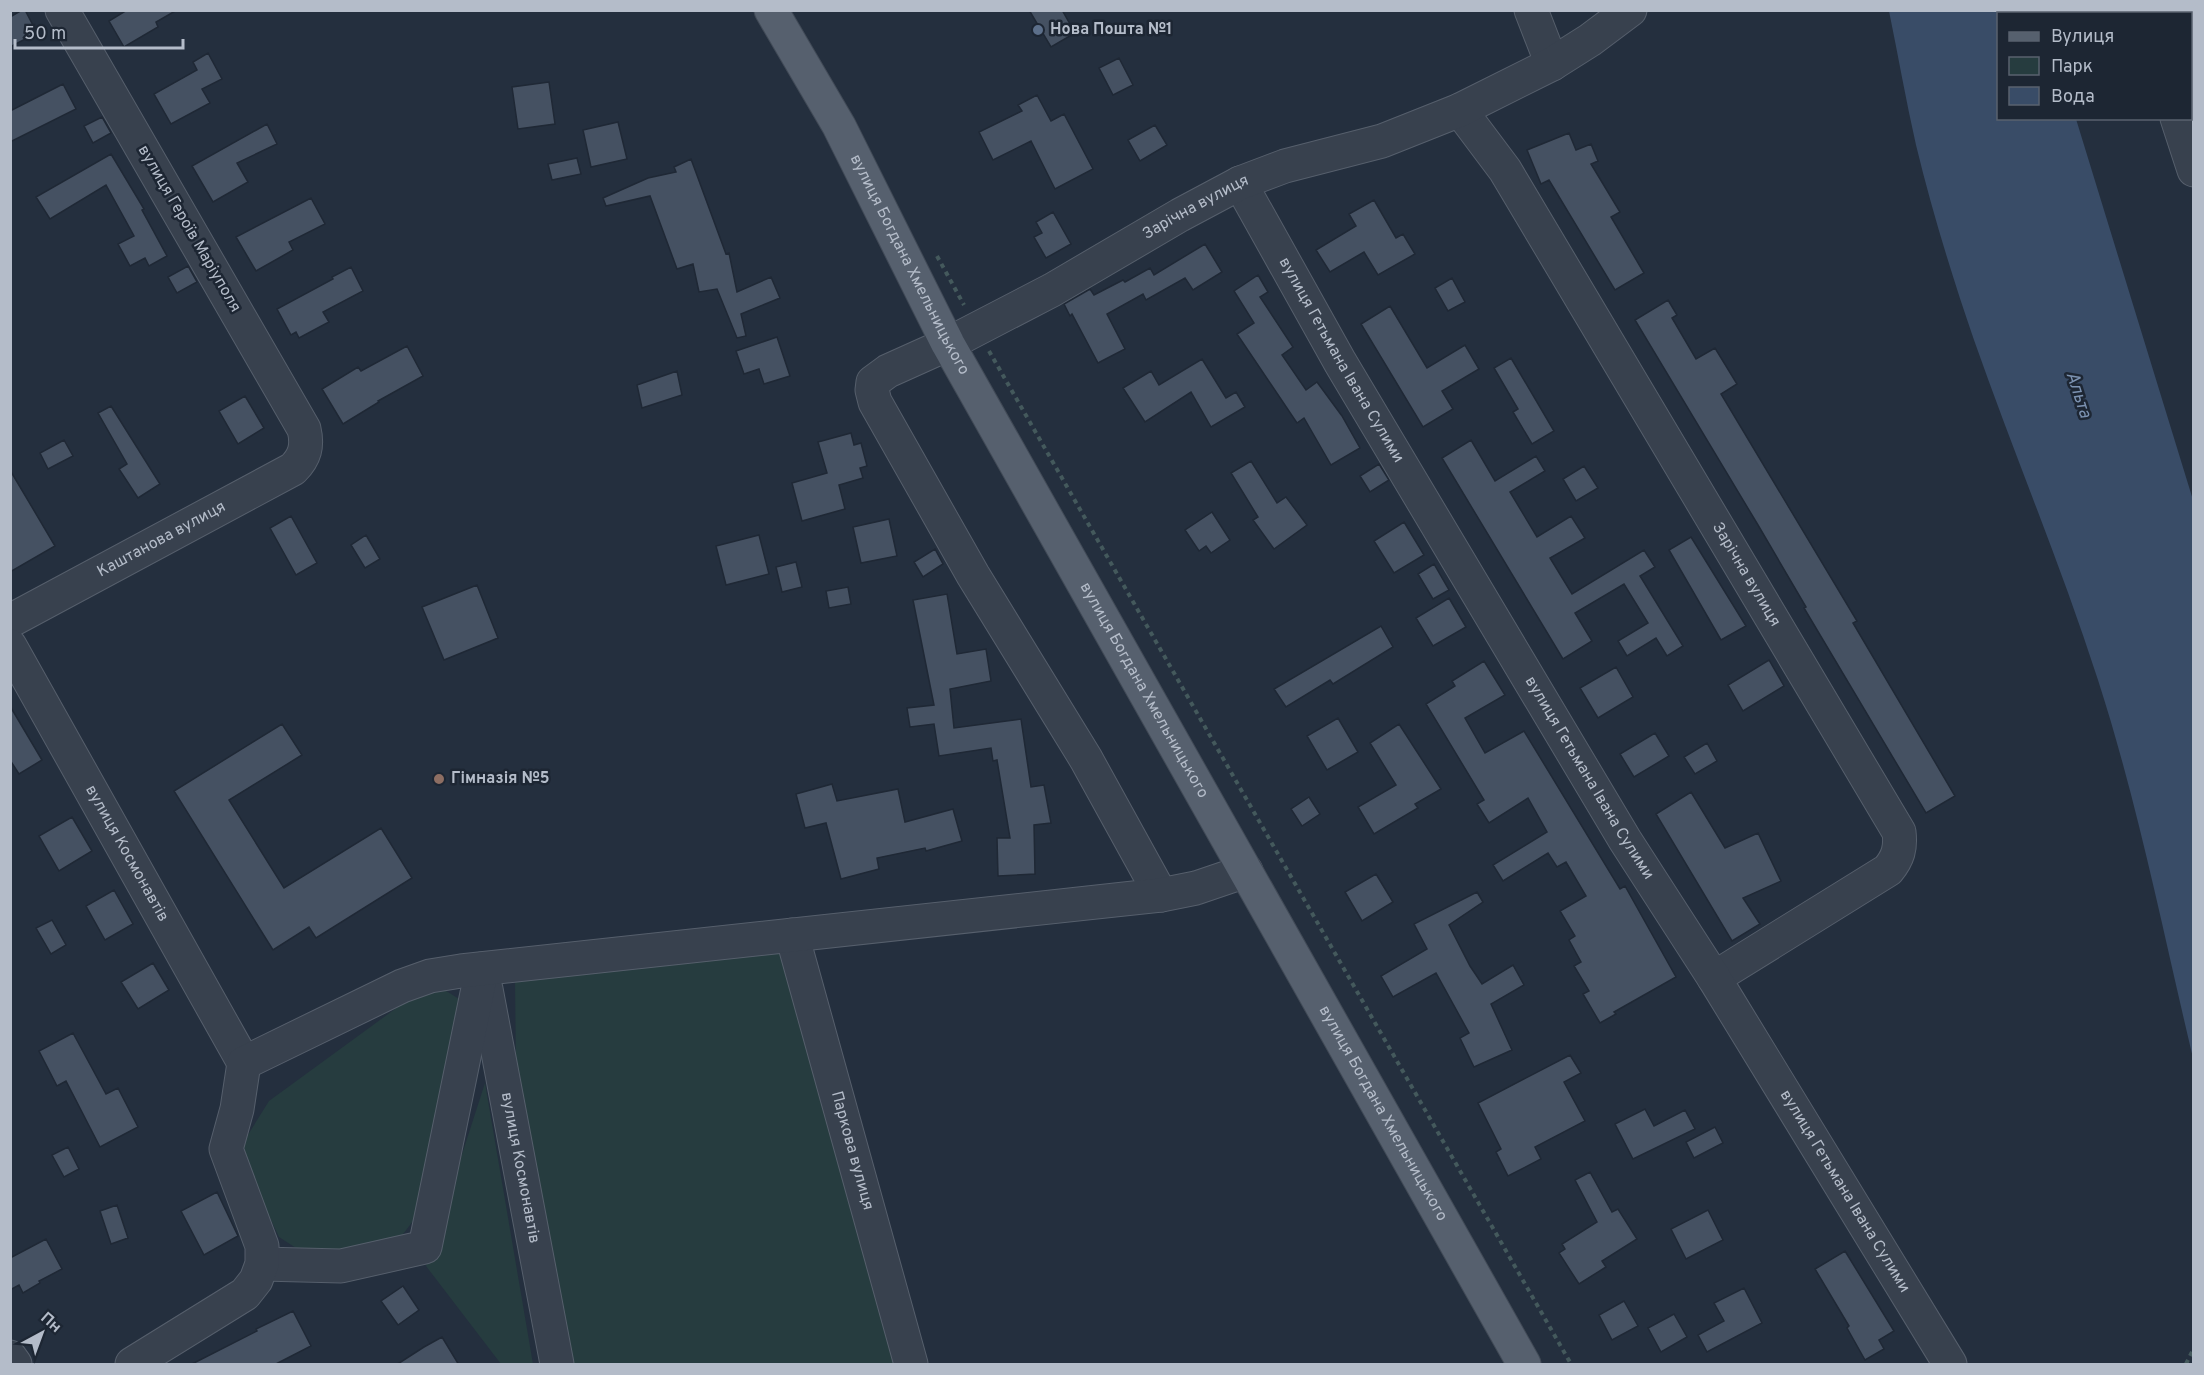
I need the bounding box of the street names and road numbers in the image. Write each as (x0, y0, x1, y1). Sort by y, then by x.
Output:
street label: вулиця Героїв Маріуполя (133, 142, 245, 316)
street label: вулиця Богдана Хмельницького (845, 151, 974, 379)
street label: Зарічна вулиця (1139, 171, 1252, 245)
street label: вулиця Гетьмана Івана Сулими (1274, 254, 1408, 467)
street label: Каштанова вулиця (94, 497, 229, 582)
street label: Зарічна вулиця (1707, 519, 1785, 631)
street label: вулиця Богдана Хмельницького (1075, 579, 1213, 802)
street label: вулиця Гетьмана Івана Сулими (1520, 673, 1658, 884)
street label: вулиця Космонавтів (80, 782, 173, 925)
street label: вулиця Богдана Хмельницького (1314, 1002, 1452, 1225)
street label: вулиця Гетьмана Івана Сулими (1775, 1086, 1914, 1297)
street label: Паркова вулиця (826, 1089, 878, 1213)
street label: вулиця Космонавтів (496, 1091, 544, 1245)

